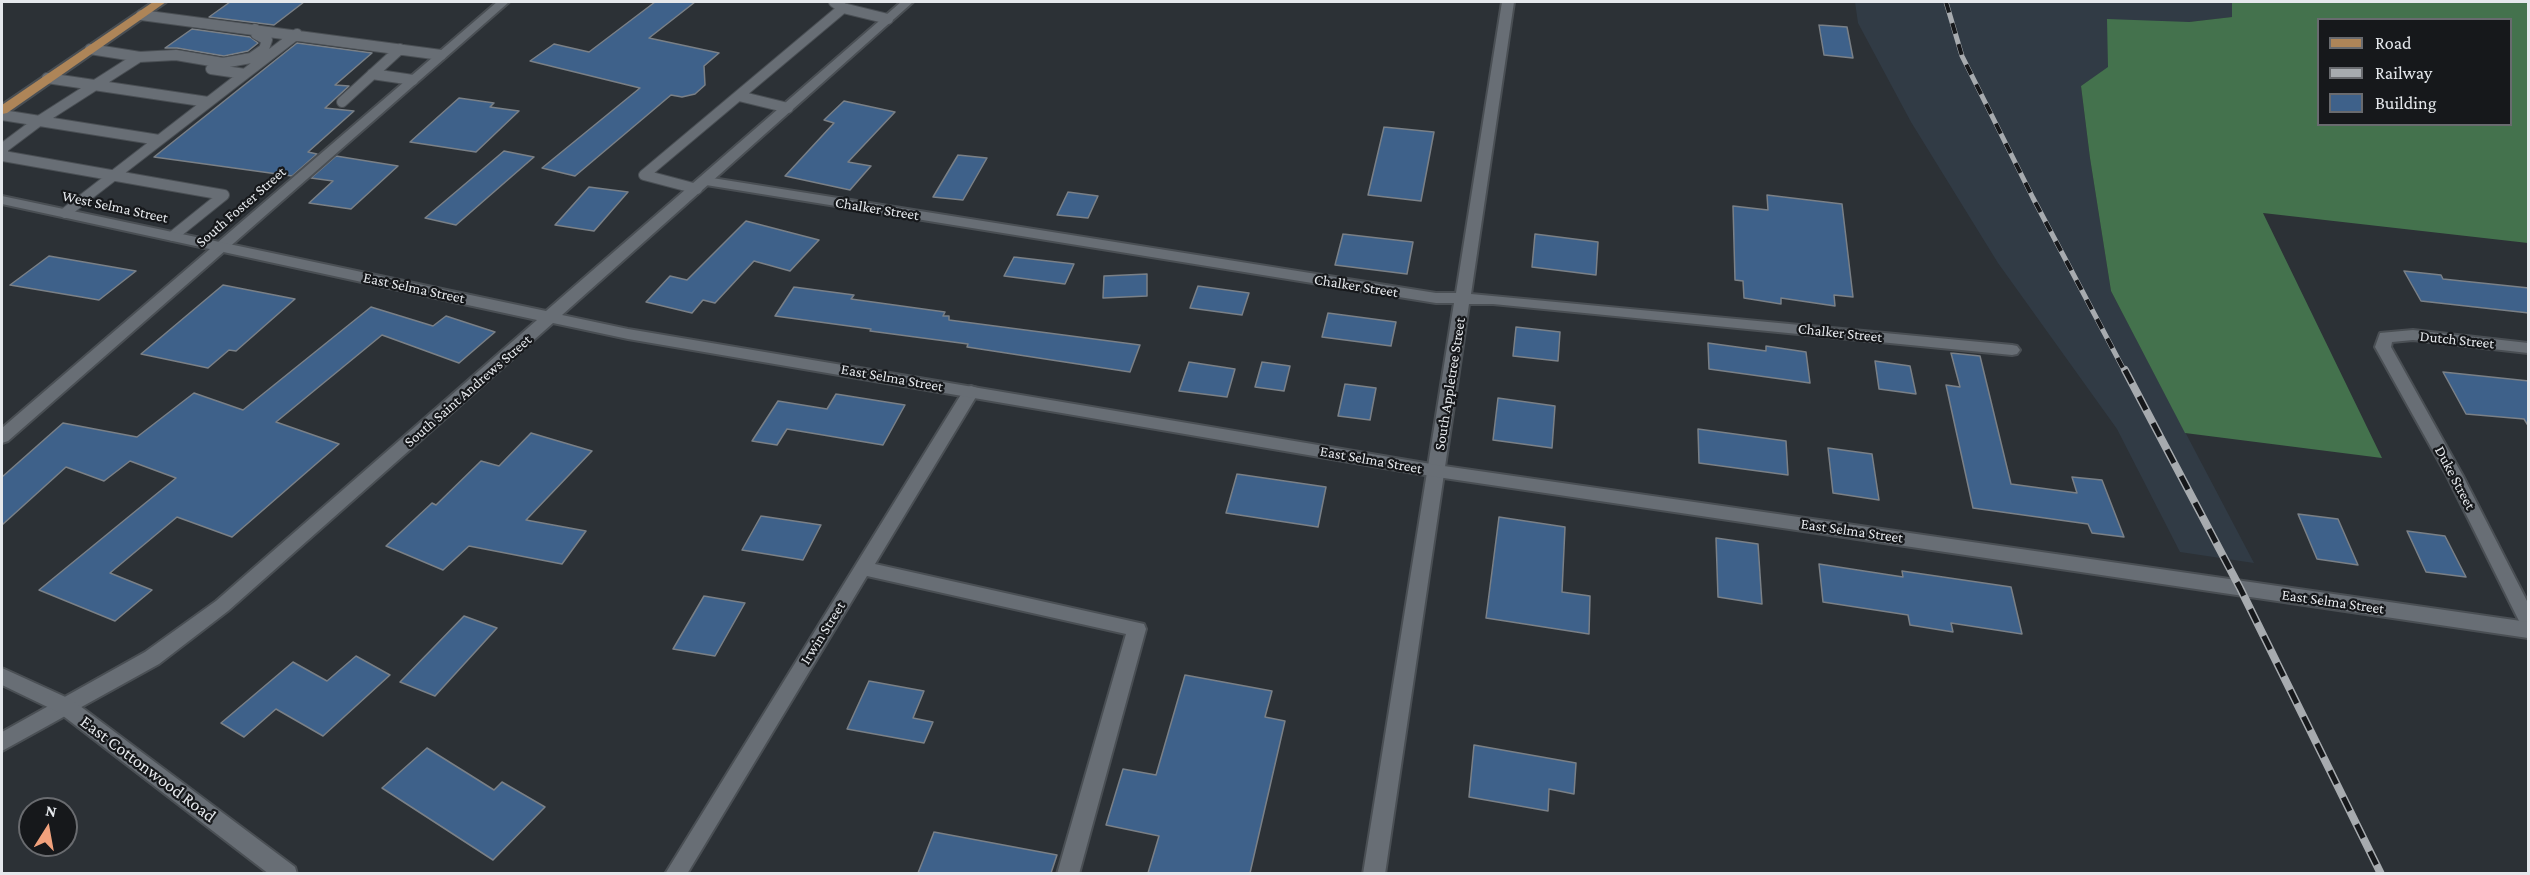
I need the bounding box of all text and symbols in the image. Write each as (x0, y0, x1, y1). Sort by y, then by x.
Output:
legend (2317, 18, 2512, 126)
text: Road (2375, 33, 2412, 53)
text: Railway (2375, 63, 2432, 83)
text: Building (2375, 93, 2436, 113)
street label: South Foster Street (192, 163, 290, 251)
street label: West Selma Street (60, 187, 170, 227)
street label: Chalker Street (834, 193, 920, 225)
street label: East Selma Street (362, 268, 466, 308)
street label: Chalker Street (1313, 270, 1399, 302)
street label: South Appletree Street (1431, 316, 1469, 452)
street label: Chalker Street (1797, 320, 1883, 346)
street label: Dutch Street (2419, 327, 2495, 353)
street label: South Saint Andrews Street (401, 331, 535, 451)
street label: East Selma Street (840, 360, 944, 396)
street label: East Selma Street (1319, 442, 1423, 478)
street label: Duke Street (2431, 443, 2479, 513)
street label: East Selma Street (1800, 515, 1904, 547)
street label: East Selma Street (2281, 586, 2385, 618)
street label: Irwin Street (797, 598, 849, 668)
street label: East Cottonwood Road (76, 711, 220, 827)
north arrow (18, 797, 78, 857)
text: N (44, 801, 58, 820)

